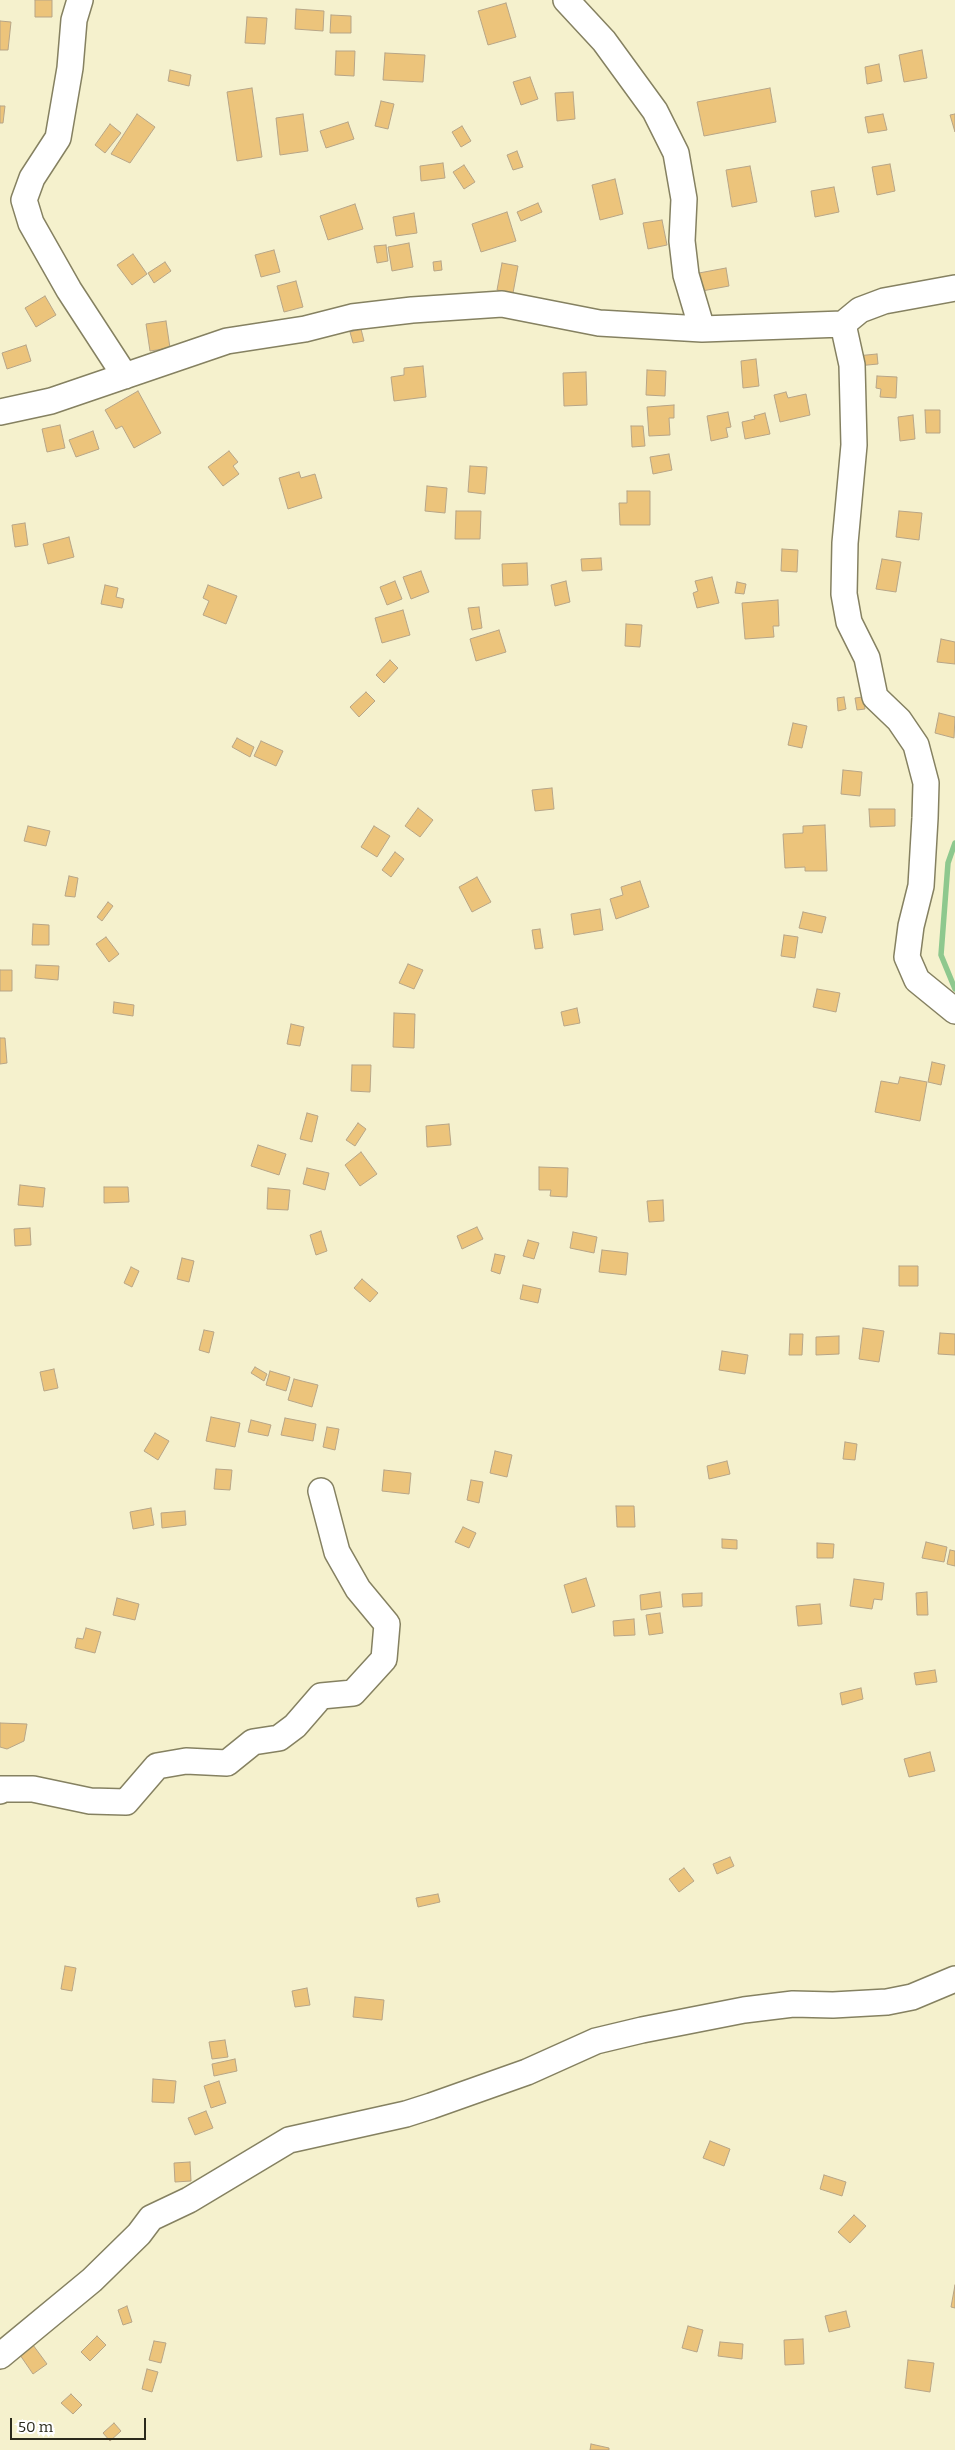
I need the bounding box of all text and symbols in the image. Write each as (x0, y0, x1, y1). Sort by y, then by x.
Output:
scale bar (12, 2408, 149, 2440)
text: 50 m (18, 2418, 53, 2436)

